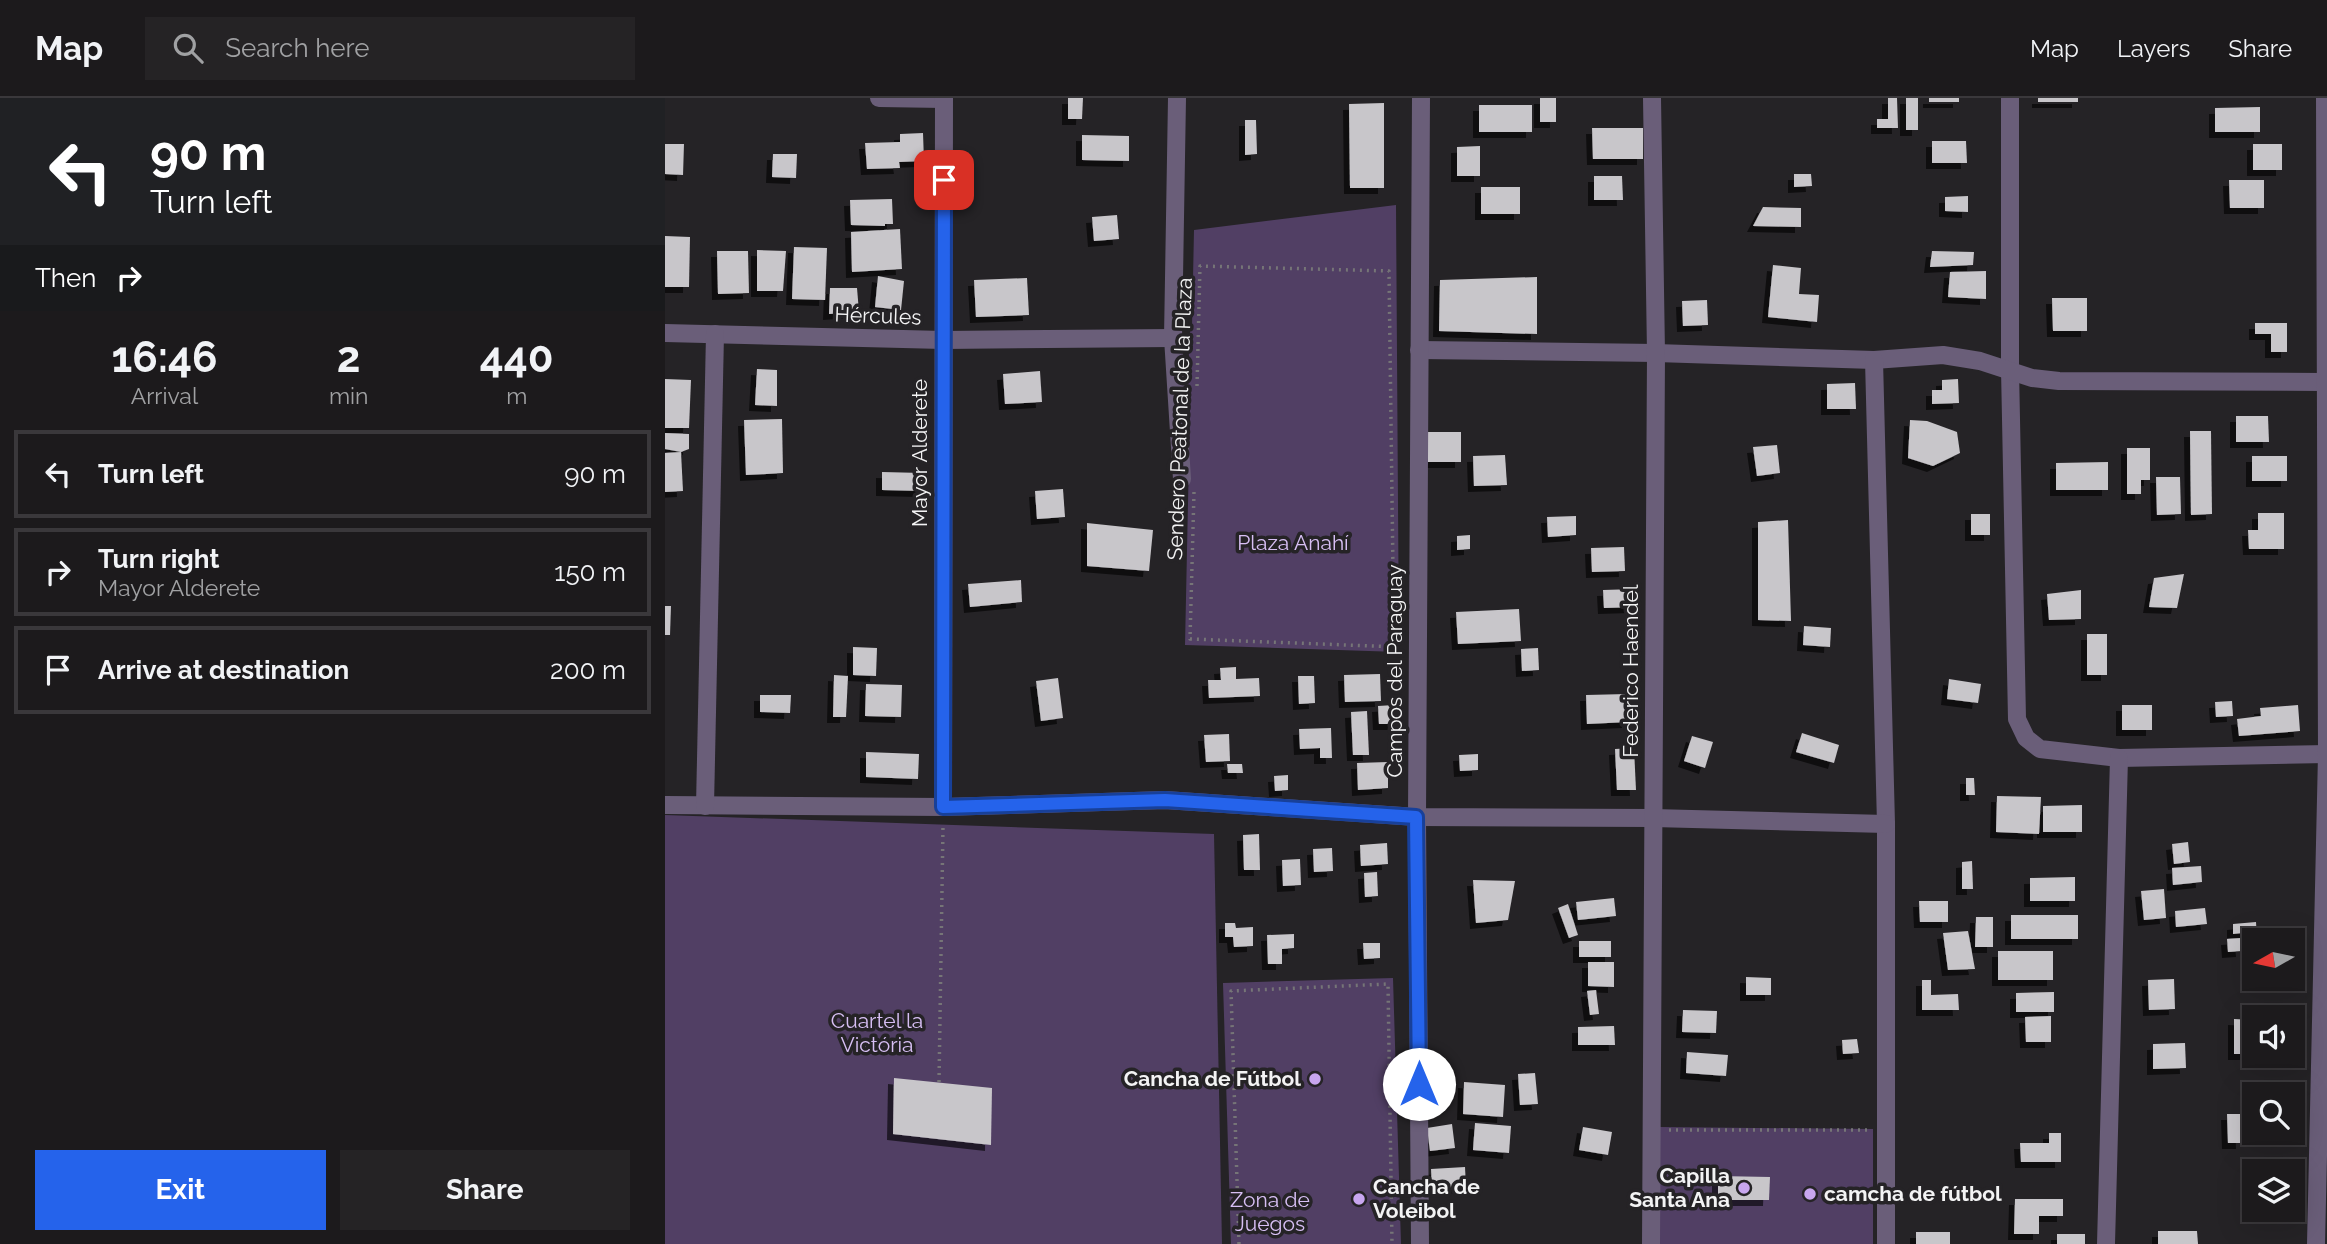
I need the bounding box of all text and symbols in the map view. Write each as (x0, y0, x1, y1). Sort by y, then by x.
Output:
search box (145, 17, 635, 80)
text: Map (35, 29, 103, 68)
icon: search (169, 29, 207, 67)
text: Search here (225, 33, 370, 63)
text: Map (2030, 34, 2079, 63)
text: Layers (2117, 34, 2190, 63)
text: Share (2228, 34, 2292, 63)
text: 90 m (150, 124, 266, 181)
icon: left (35, 126, 126, 217)
pin (914, 150, 974, 210)
icon: arrive (925, 161, 963, 199)
text: Turn left (150, 183, 272, 220)
icon: right (110, 259, 148, 297)
text: Then (35, 263, 96, 293)
street label: Sendero Peatonal de la Plaza (1162, 277, 1197, 561)
street label: Hércules (834, 301, 922, 330)
text: 16:46 (111, 333, 217, 382)
text: 2 (337, 333, 361, 382)
text: 440 (480, 333, 554, 382)
street label: Mayor Alderete (907, 379, 932, 527)
text: Arrival (131, 382, 198, 409)
text: min (329, 382, 368, 409)
text: m (506, 382, 527, 409)
icon: left (39, 455, 77, 493)
text: Turn left (98, 459, 204, 489)
text: 90 m (564, 459, 626, 489)
park label: Plaza Anahí (1237, 530, 1349, 555)
text: Turn right (98, 544, 219, 574)
icon: right (39, 553, 77, 591)
text: 150 m (554, 557, 626, 587)
street label: Campos del Paraguay (1382, 564, 1407, 778)
text: Mayor Alderete (98, 574, 260, 601)
street label: Federico Haendel (1618, 584, 1643, 758)
icon: arrive (39, 651, 77, 689)
text: Arrive at destination (98, 655, 349, 685)
text: 200 m (550, 655, 626, 685)
north arrow (2242, 928, 2305, 990)
map controls (2242, 928, 2305, 1222)
button: sound (2242, 1005, 2305, 1068)
park label: Cuartel la Victória (831, 1008, 923, 1057)
position arrow (1382, 1047, 1456, 1121)
place label: Cancha de Fútbol (1124, 1066, 1301, 1091)
marker: Cancha de Fútbol (1307, 1071, 1323, 1087)
button: search (2242, 1082, 2305, 1145)
button: Exit (35, 1150, 326, 1230)
button: Share (340, 1150, 630, 1230)
button: layers (2242, 1159, 2305, 1222)
place label: Capilla Santa Ana (1629, 1163, 1730, 1212)
place label: Cancha de Voleibol (1373, 1174, 1480, 1223)
marker: Capilla Santa Ana (1736, 1180, 1752, 1196)
place label: camcha de fútbol (1824, 1181, 2002, 1206)
marker: camcha de fútbol (1802, 1186, 1818, 1202)
park label: Zona de Juegos (1230, 1187, 1310, 1236)
marker: Cancha de Voleibol (1351, 1191, 1367, 1207)

